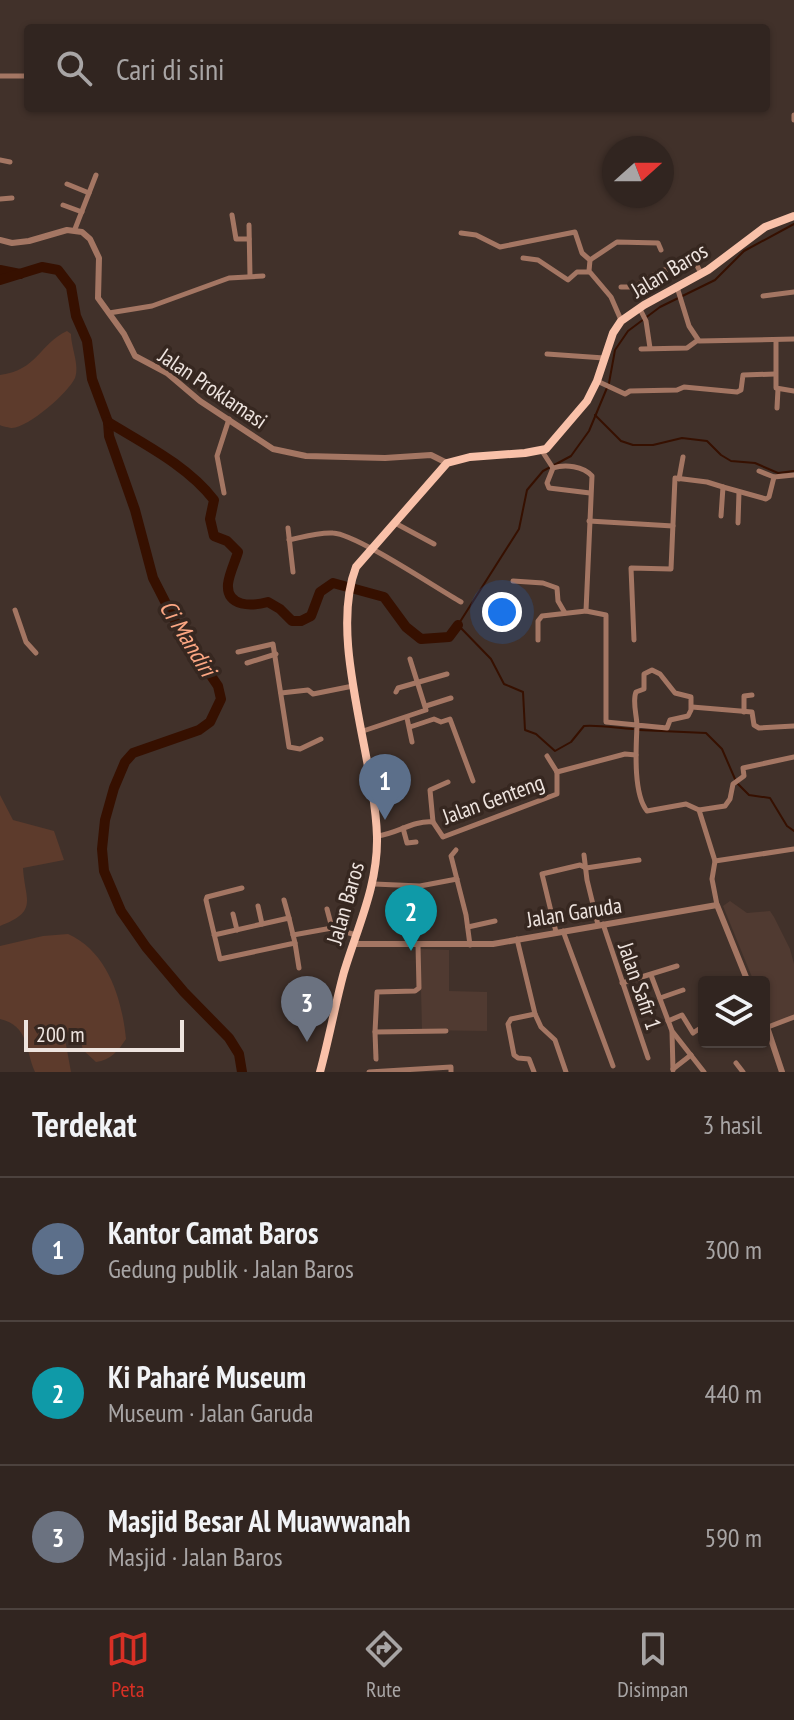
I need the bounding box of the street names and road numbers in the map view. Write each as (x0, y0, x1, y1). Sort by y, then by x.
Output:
street label: Jalan Baros (625, 236, 712, 304)
street label: Jalan Proklamasi (153, 341, 273, 435)
street label: Jalan Genteng (437, 768, 548, 831)
street label: Jalan Baros (320, 859, 370, 948)
street label: Jalan Garuda (523, 891, 624, 933)
street label: Jalan Safir 1 (612, 938, 668, 1033)

